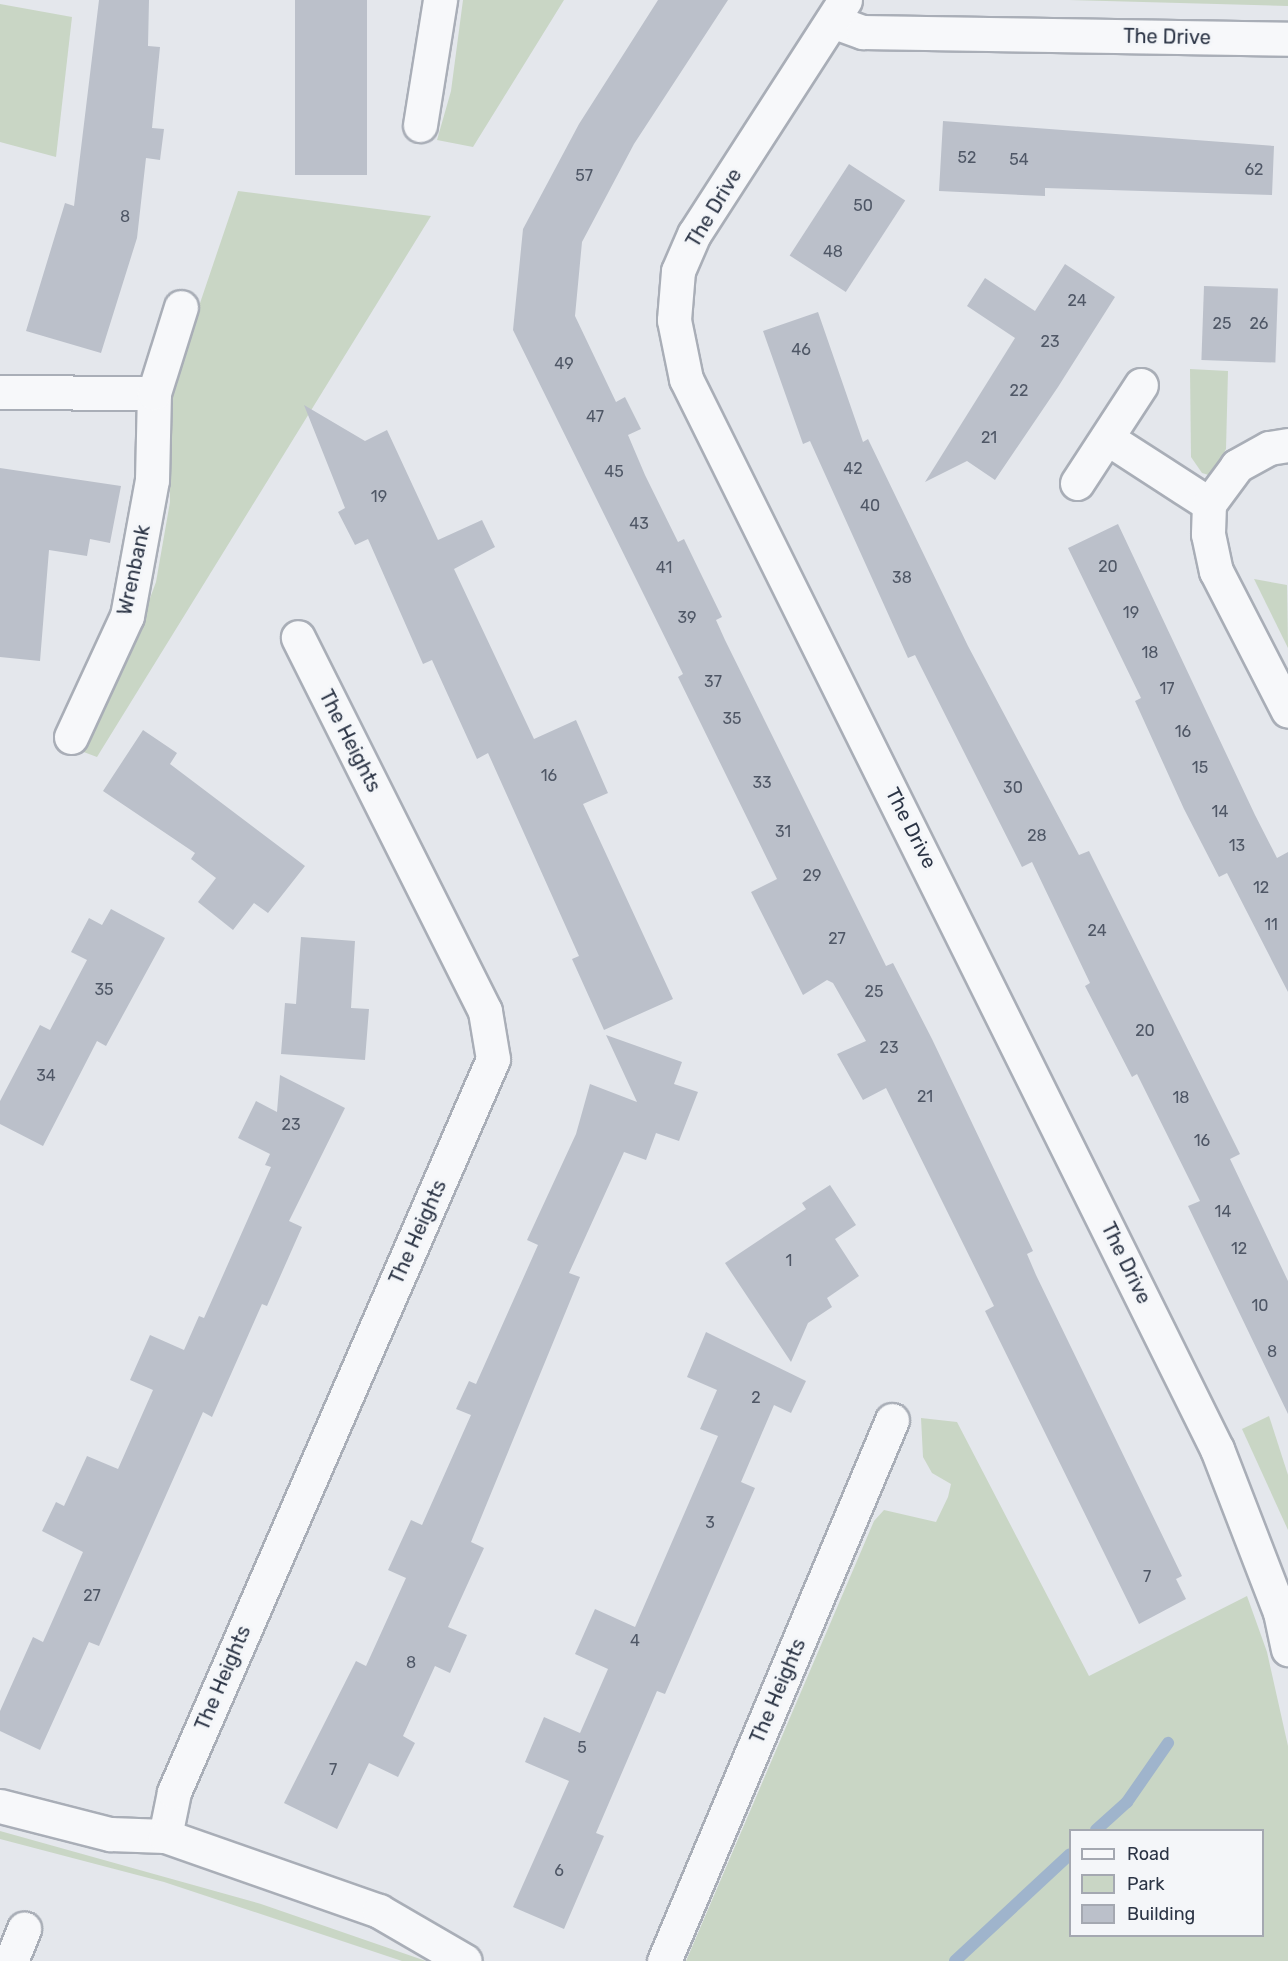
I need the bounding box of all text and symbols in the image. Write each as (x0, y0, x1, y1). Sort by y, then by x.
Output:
street label: The Drive (1123, 24, 1211, 50)
house number: 52 (958, 148, 976, 168)
house number: 54 (1009, 150, 1029, 170)
house number: 62 (1244, 160, 1264, 180)
street label: The Drive (681, 164, 747, 252)
house number: 57 (575, 166, 593, 186)
house number: 50 (853, 196, 873, 216)
house number: 8 (120, 207, 130, 227)
house number: 48 (823, 242, 843, 262)
house number: 24 (1067, 291, 1087, 311)
house number: 25 (1213, 314, 1231, 334)
house number: 26 (1249, 314, 1269, 334)
house number: 23 (1040, 332, 1060, 352)
house number: 46 (791, 340, 811, 360)
house number: 49 (554, 354, 574, 374)
house number: 22 (1010, 381, 1028, 401)
house number: 47 (586, 407, 604, 427)
house number: 21 (981, 428, 997, 448)
house number: 42 (843, 459, 863, 479)
house number: 45 (604, 462, 624, 482)
house number: 19 (371, 487, 387, 507)
house number: 40 (860, 496, 880, 516)
house number: 43 (629, 514, 649, 534)
street label: Wrenbank (113, 523, 155, 617)
house number: 20 (1098, 557, 1118, 577)
house number: 41 (656, 558, 672, 578)
house number: 38 (892, 568, 912, 588)
house number: 19 (1123, 603, 1139, 623)
house number: 39 (677, 608, 697, 628)
house number: 18 (1141, 643, 1159, 663)
house number: 37 (704, 672, 722, 692)
house number: 17 (1159, 679, 1175, 699)
street label: The Heights (314, 686, 386, 796)
house number: 35 (722, 709, 742, 729)
house number: 16 (1175, 722, 1191, 742)
house number: 15 (1192, 758, 1208, 778)
house number: 16 (541, 766, 557, 786)
house number: 33 (752, 773, 772, 793)
house number: 30 (1003, 778, 1023, 798)
street label: The Drive (880, 784, 942, 872)
house number: 14 (1212, 802, 1228, 822)
house number: 31 (775, 822, 791, 842)
house number: 28 (1027, 826, 1047, 846)
house number: 13 (1229, 836, 1245, 856)
house number: 29 (803, 866, 821, 886)
house number: 12 (1253, 878, 1269, 898)
house number: 11 (1264, 915, 1278, 935)
house number: 24 (1087, 921, 1107, 941)
house number: 27 (828, 929, 846, 949)
house number: 35 (94, 980, 114, 1000)
house number: 25 (865, 982, 883, 1002)
house number: 20 (1135, 1021, 1155, 1041)
house number: 23 (879, 1038, 899, 1058)
house number: 34 (36, 1066, 56, 1086)
house number: 21 (917, 1087, 933, 1107)
house number: 18 (1172, 1088, 1190, 1108)
house number: 23 (281, 1115, 301, 1135)
house number: 16 (1194, 1131, 1210, 1151)
street label: The Heights (384, 1176, 452, 1288)
house number: 14 (1215, 1202, 1231, 1222)
street label: The Drive (1096, 1218, 1156, 1308)
house number: 12 (1231, 1239, 1247, 1259)
house number: 1 (786, 1251, 792, 1271)
house number: 10 (1251, 1296, 1269, 1316)
house number: 8 (1267, 1342, 1277, 1362)
house number: 2 (751, 1388, 761, 1408)
house number: 3 (705, 1513, 715, 1533)
house number: 7 (1143, 1567, 1151, 1587)
house number: 27 (83, 1586, 101, 1606)
street label: The Heights (190, 1622, 256, 1734)
house number: 4 (630, 1631, 640, 1651)
street label: The Heights (745, 1635, 811, 1747)
house number: 8 (406, 1653, 416, 1673)
house number: 5 (577, 1738, 587, 1758)
house number: 7 (329, 1760, 337, 1780)
legend (1069, 1829, 1264, 1937)
text: Road (1127, 1843, 1170, 1865)
house number: 6 (554, 1861, 564, 1881)
text: Park (1127, 1873, 1164, 1895)
text: Building (1127, 1903, 1195, 1925)

